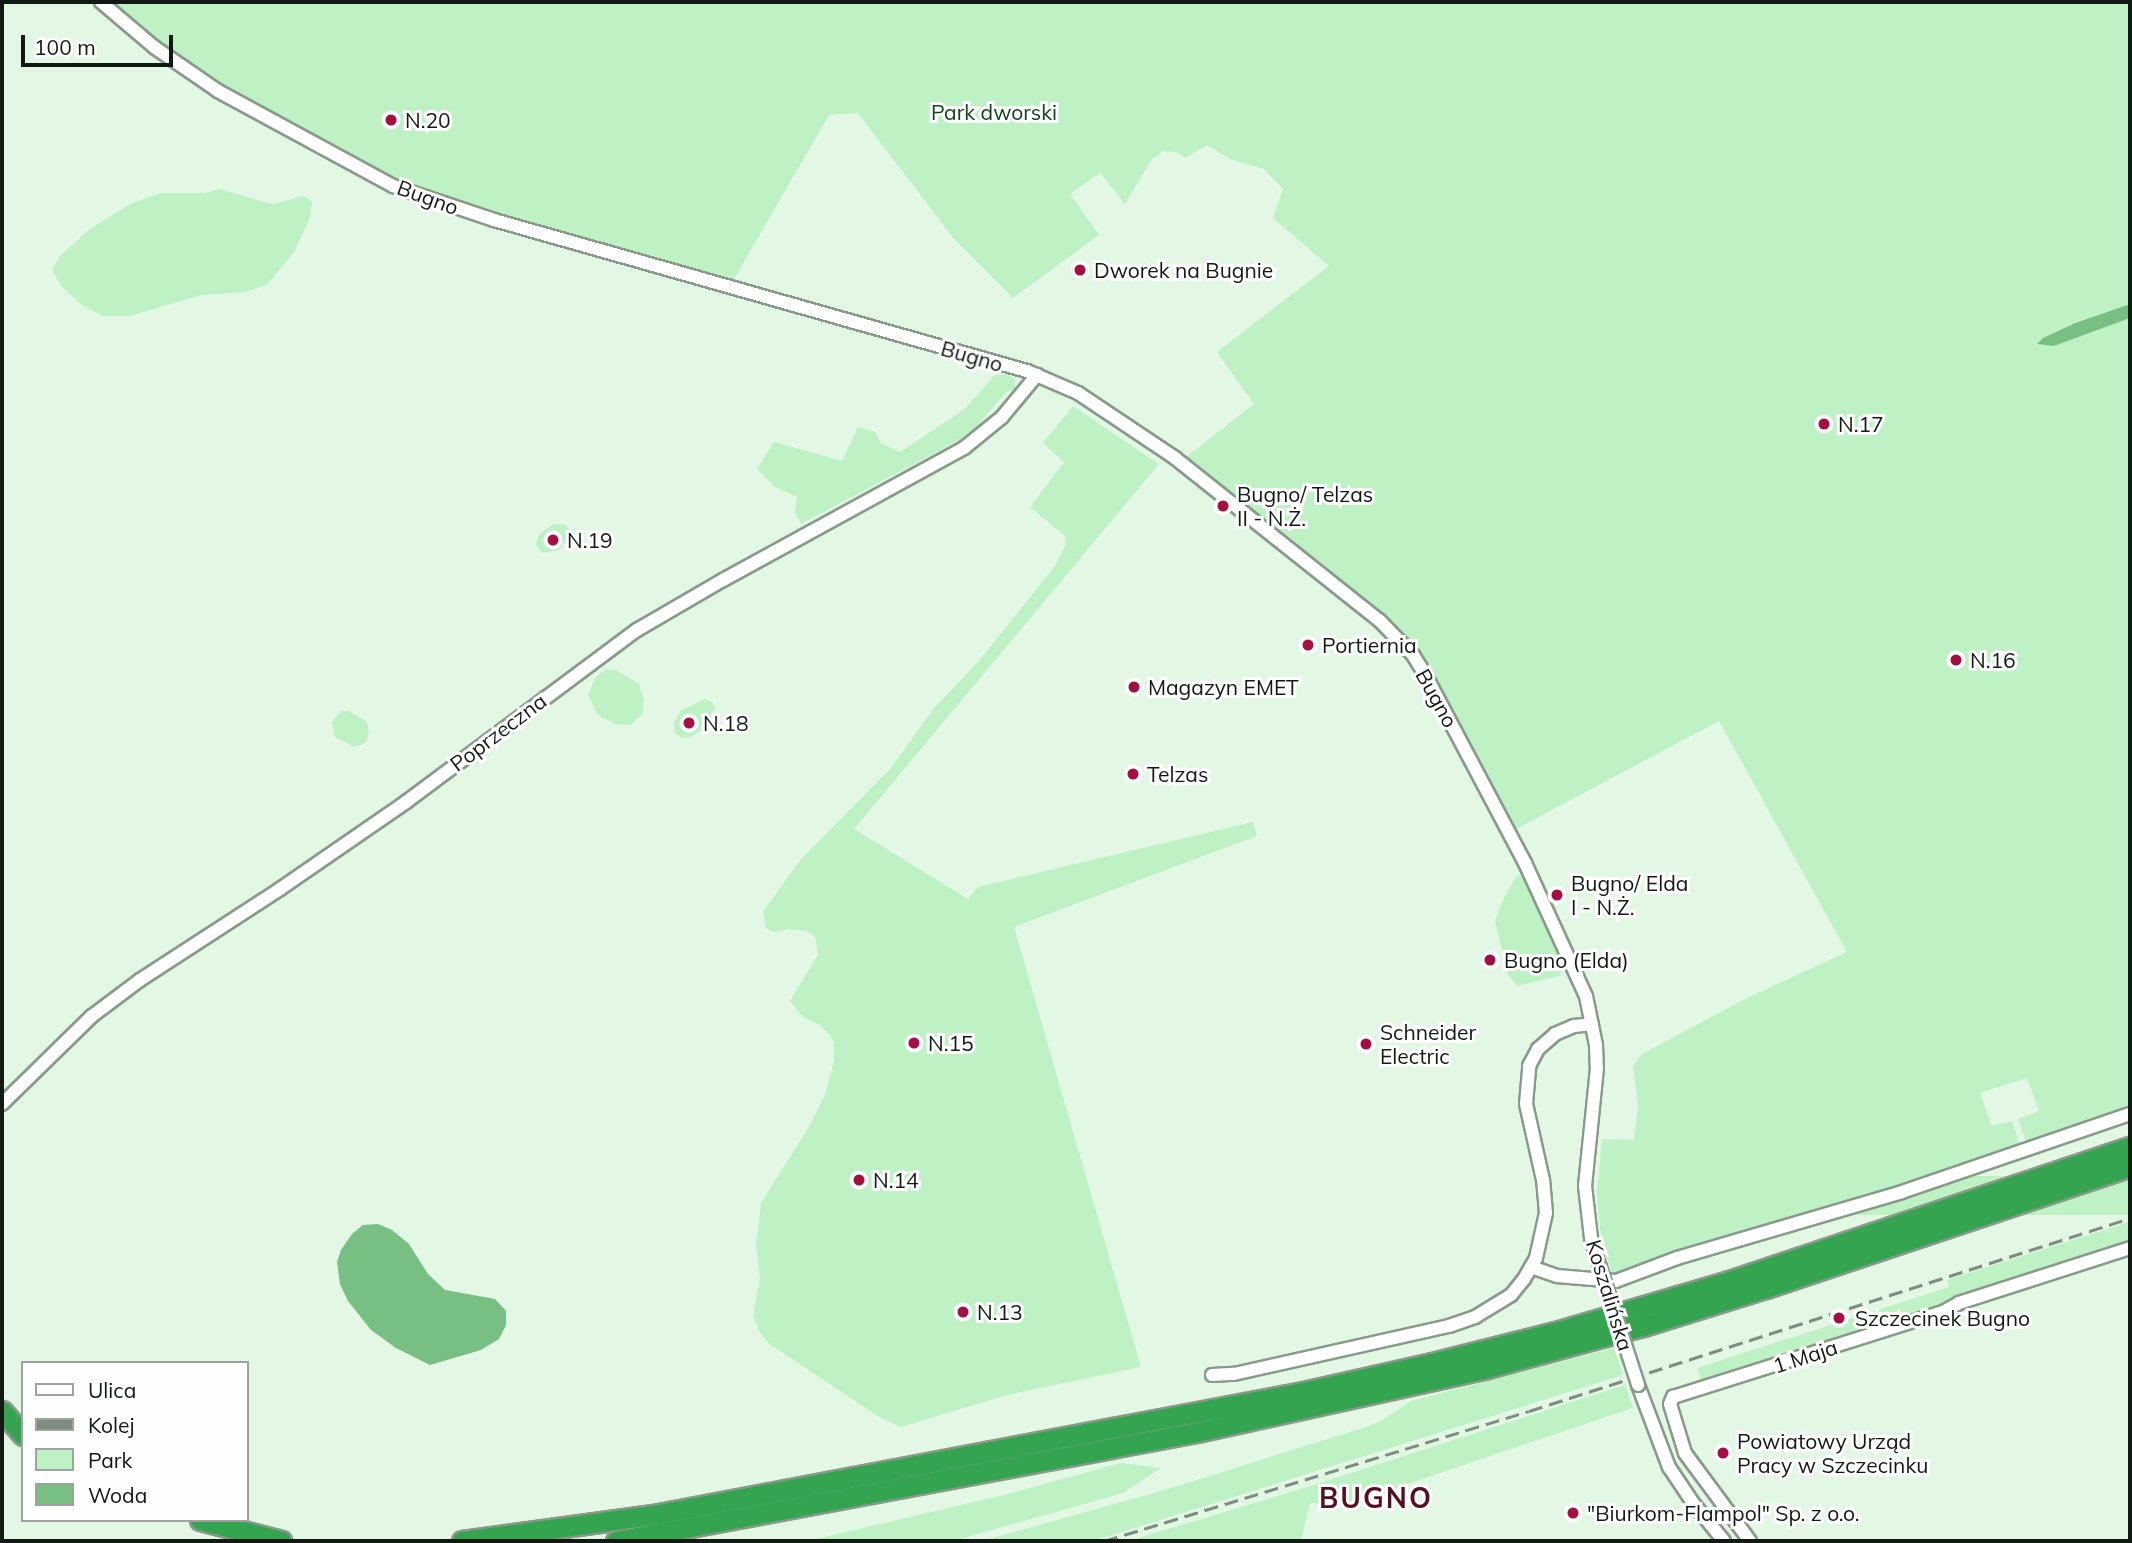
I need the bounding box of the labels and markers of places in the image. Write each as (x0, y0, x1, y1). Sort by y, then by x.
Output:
place label: N.20 (405, 107, 451, 133)
marker: N.20 (383, 112, 399, 128)
place label: Dworek na Bugnie (1094, 257, 1273, 283)
marker: Dworek na Bugnie (1072, 262, 1088, 278)
place label: N.17 (1838, 411, 1884, 437)
marker: N.17 (1816, 416, 1832, 432)
place label: Bugno/ Telzas II - N.Ż. (1237, 481, 1373, 531)
marker: Bugno/ Telzas II - N.Ż. (1215, 498, 1231, 514)
place label: N.19 (567, 527, 613, 553)
marker: N.19 (545, 532, 561, 548)
place label: Portiernia (1322, 632, 1417, 658)
marker: Portiernia (1300, 637, 1316, 653)
place label: N.16 (1970, 647, 2016, 673)
marker: N.16 (1948, 652, 1964, 668)
place label: Magazyn EMET (1148, 674, 1299, 700)
marker: Magazyn EMET (1126, 679, 1142, 695)
place label: N.18 (703, 710, 749, 736)
marker: N.18 (681, 715, 697, 731)
place label: Telzas (1147, 761, 1208, 787)
marker: Telzas (1125, 766, 1141, 782)
place label: Bugno/ Elda I - N.Ż. (1571, 870, 1688, 920)
marker: Bugno/ Elda I - N.Ż. (1549, 887, 1565, 903)
place label: Bugno (Elda) (1504, 947, 1629, 973)
marker: Bugno (Elda) (1482, 952, 1498, 968)
place label: Schneider Electric (1380, 1019, 1476, 1069)
place label: N.15 (928, 1030, 974, 1056)
marker: N.15 (906, 1035, 922, 1051)
marker: Schneider Electric (1358, 1036, 1374, 1052)
place label: N.14 (873, 1167, 919, 1193)
marker: N.14 (851, 1172, 867, 1188)
place label: N.13 (977, 1299, 1023, 1325)
marker: N.13 (955, 1304, 971, 1320)
place label: Szczecinek Bugno (1855, 1305, 2030, 1331)
marker: Szczecinek Bugno (1829, 1308, 1849, 1328)
place label: Powiatowy Urząd Pracy w Szczecinku (1737, 1428, 1928, 1478)
marker: Powiatowy Urząd Pracy w Szczecinku (1715, 1445, 1731, 1461)
place label: "Biurkom-Flampol" Sp. z o.o. (1587, 1500, 1859, 1526)
marker: "Biurkom-Flampol" Sp. z o.o. (1565, 1505, 1581, 1521)

